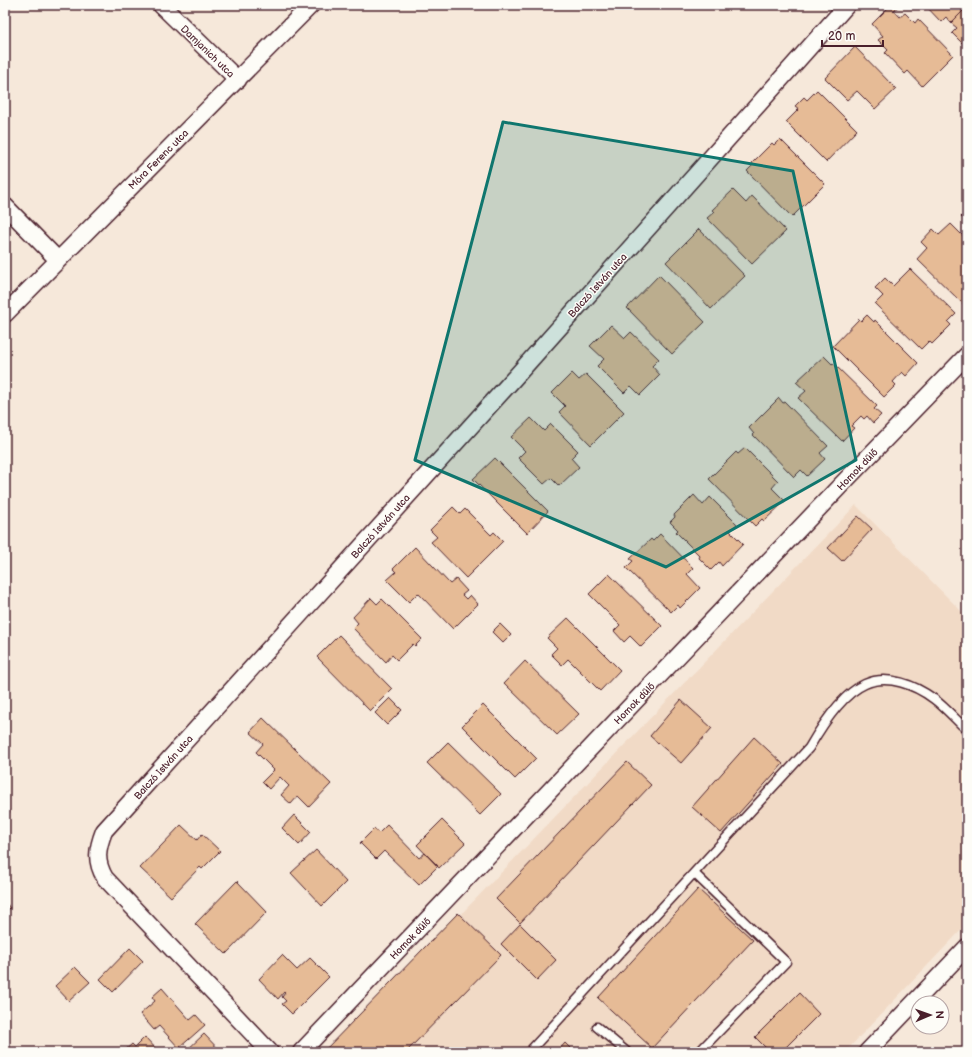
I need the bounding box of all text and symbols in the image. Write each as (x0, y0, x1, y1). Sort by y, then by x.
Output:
scale bar (822, 22, 883, 48)
street label: Damjanich utca (178, 23, 237, 81)
text: 20 m (828, 29, 855, 44)
street label: Móra Ferenc utca (126, 127, 191, 192)
street label: Balczó István utca (566, 251, 630, 320)
street label: Homok dűlő (835, 446, 881, 493)
street label: Balczó István utca (349, 492, 413, 561)
street label: Homok dűlő (612, 680, 658, 727)
street label: Balczó István utca (132, 733, 196, 802)
street label: Homok dűlő (388, 915, 434, 962)
north arrow (910, 995, 950, 1035)
text: N (933, 1010, 946, 1019)

